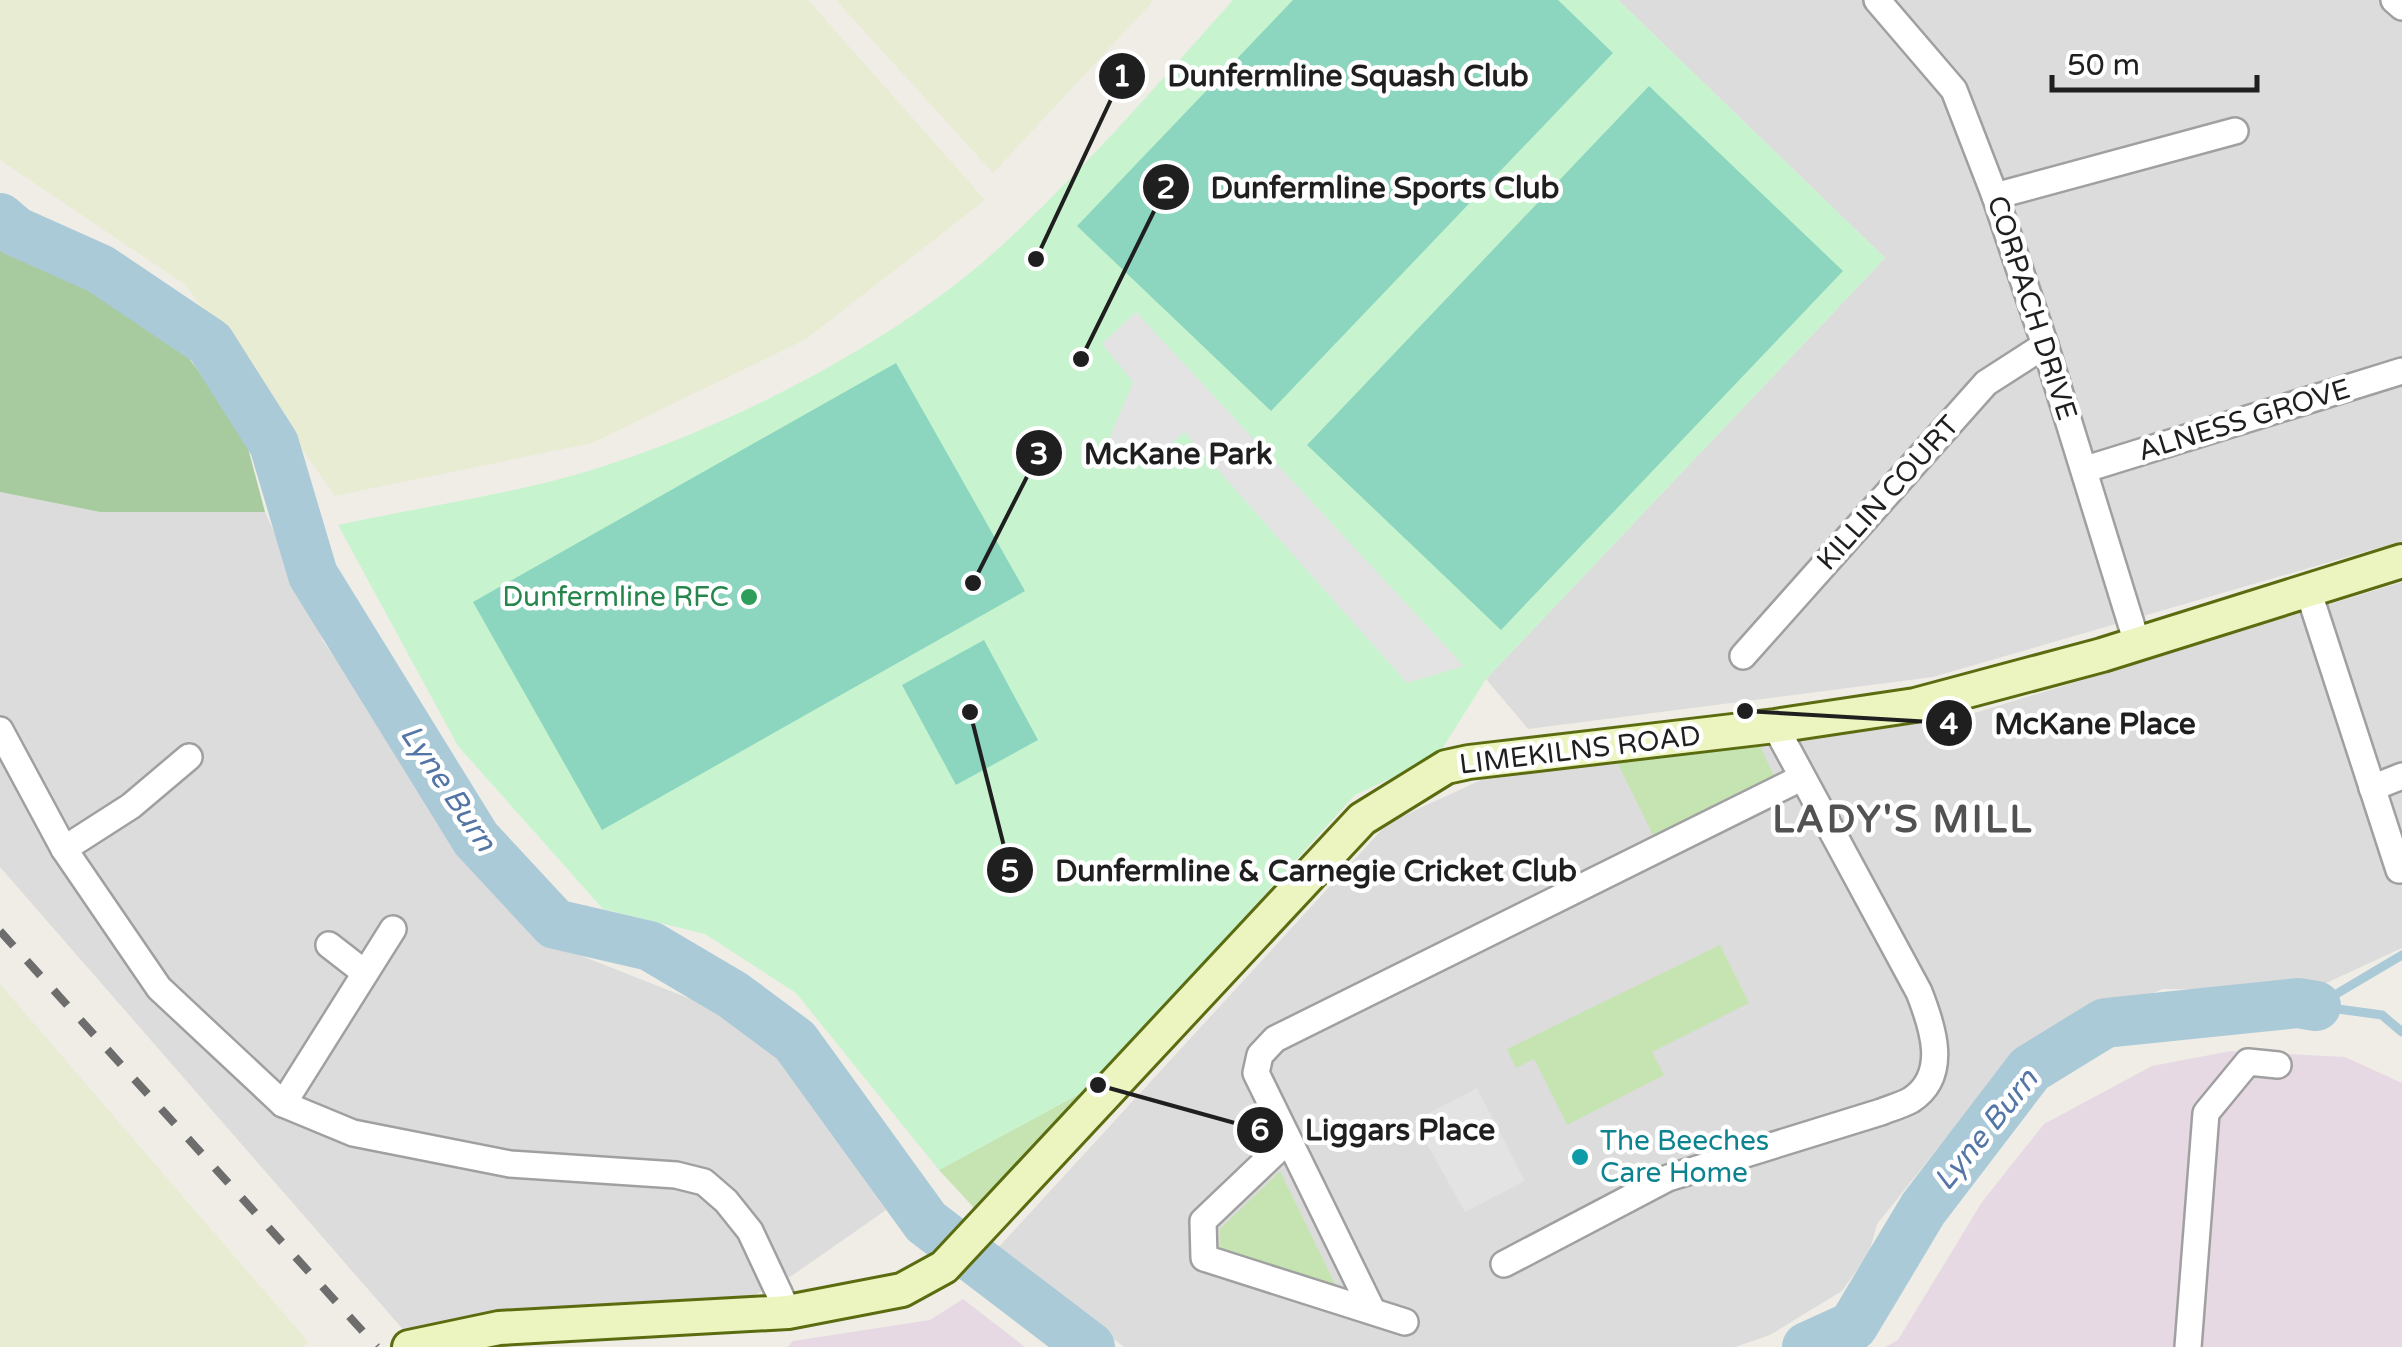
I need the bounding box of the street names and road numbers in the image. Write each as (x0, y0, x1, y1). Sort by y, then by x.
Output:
street label: CORPACH DRIVE (1980, 192, 2084, 424)
street label: ALNESS GROVE (2134, 372, 2354, 468)
street label: KILLIN COURT (1810, 409, 1966, 577)
street label: LIMEKILNS ROAD (1457, 718, 1703, 782)

